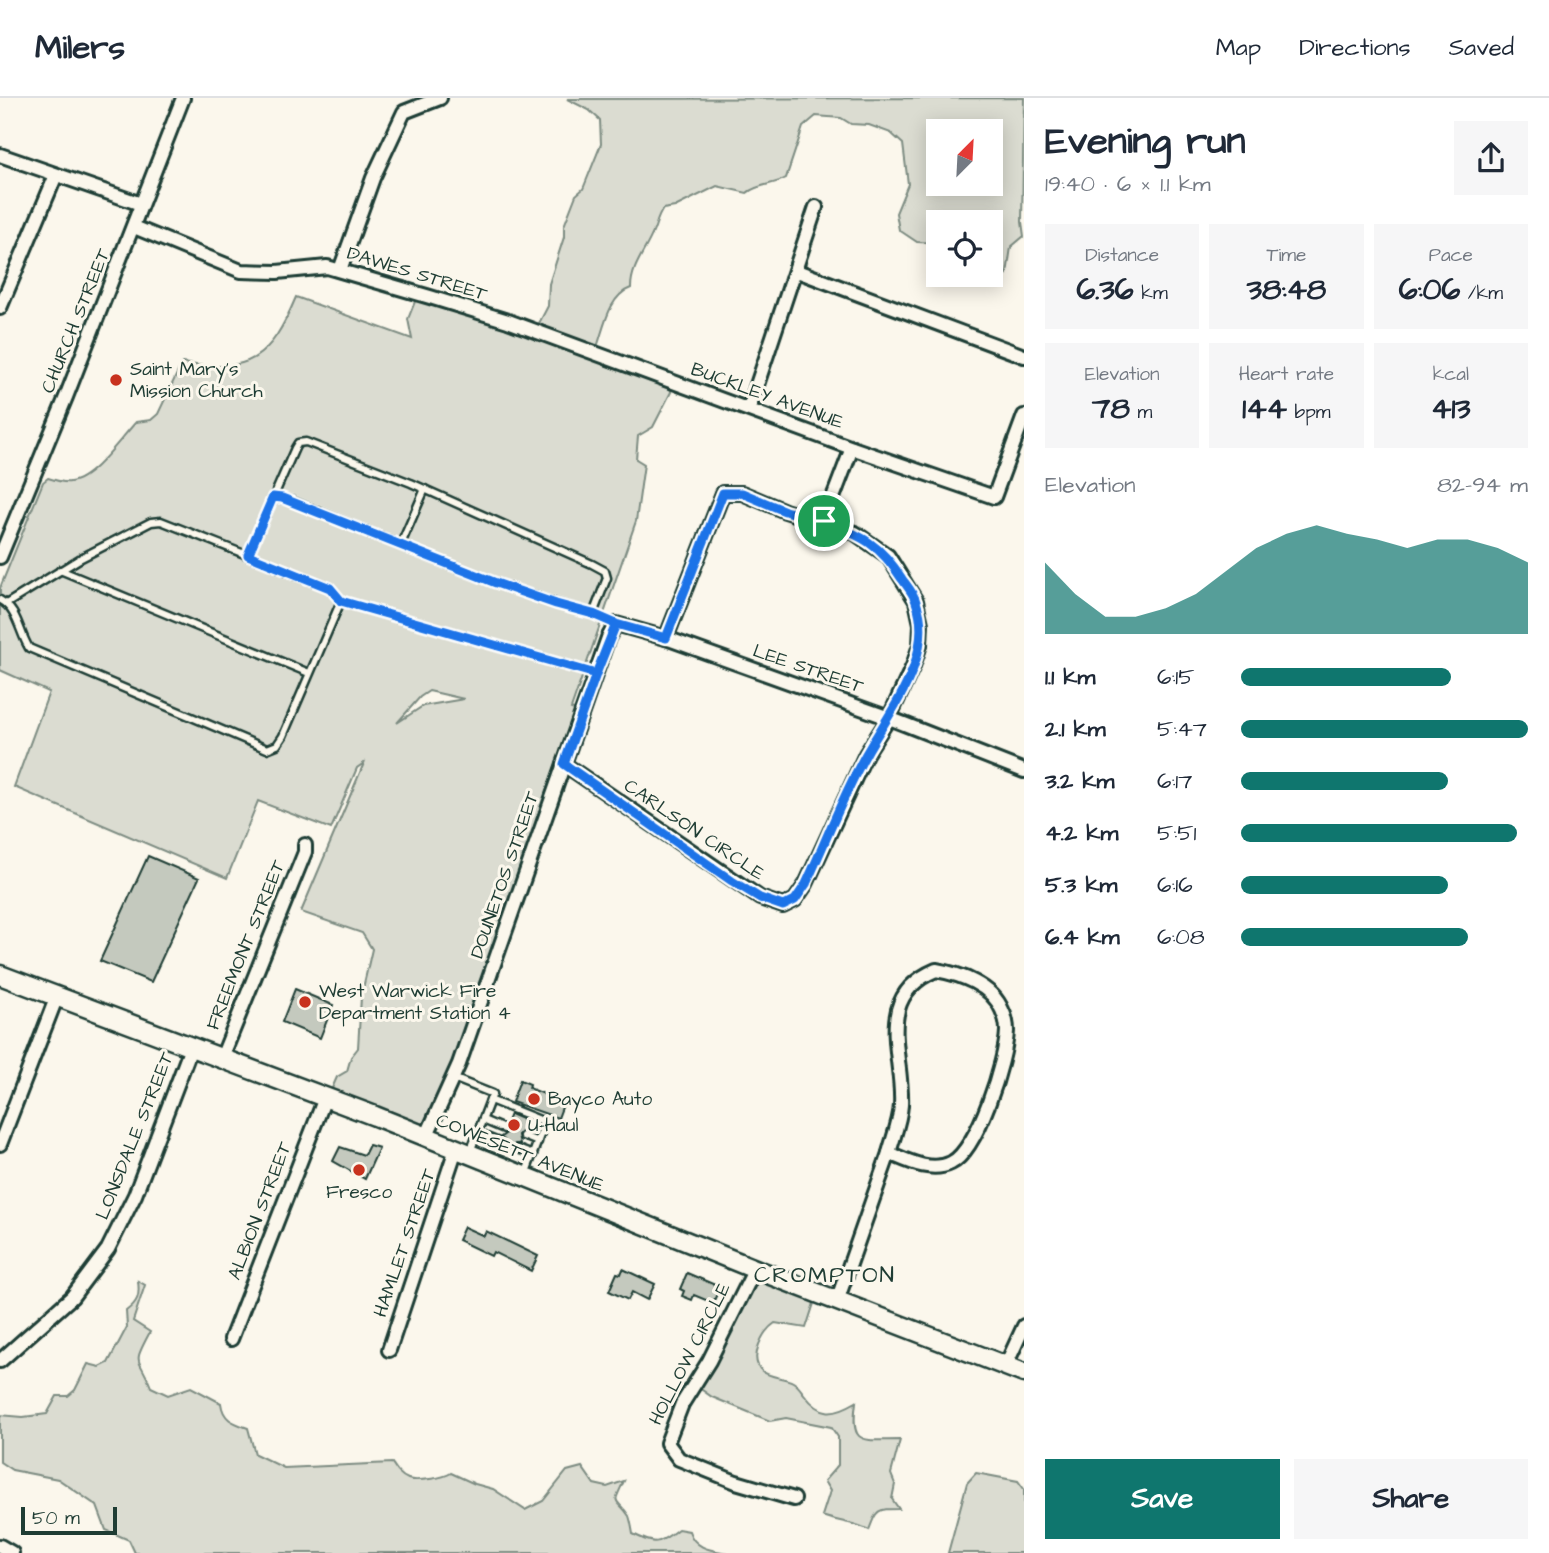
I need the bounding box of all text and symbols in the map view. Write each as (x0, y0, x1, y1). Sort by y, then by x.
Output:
text: Milers (35, 25, 125, 71)
text: Map (1216, 31, 1261, 65)
text: Directions (1299, 31, 1411, 65)
text: Saved (1449, 31, 1514, 65)
text: Evening run (1045, 116, 1246, 168)
north arrow (926, 119, 1003, 196)
map controls (926, 119, 1003, 287)
button: share (1454, 121, 1528, 195)
text: 19:40 · 6 × 1.1 km (1045, 168, 1211, 200)
button: locate (926, 210, 1003, 287)
street label: DAWES STREET (344, 240, 491, 308)
text: Distance (1085, 242, 1159, 269)
text: Time (1267, 242, 1306, 269)
text: Pace (1429, 242, 1473, 269)
street label: CHURCH STREET (35, 245, 117, 397)
text: 6.36 (1077, 269, 1134, 311)
text: 38:48 (1247, 269, 1326, 311)
text: 6:06 (1399, 269, 1460, 311)
text: km (1134, 280, 1168, 307)
text: /km (1460, 280, 1503, 307)
place label: Saint Mary's Mission Church (130, 356, 263, 405)
street label: BUCKLEY AVENUE (687, 356, 847, 436)
text: Elevation (1085, 361, 1160, 388)
text: Heart rate (1239, 361, 1334, 388)
text: kcal (1433, 361, 1469, 388)
marker: Saint Mary's Mission Church (108, 372, 124, 388)
text: 78 (1092, 388, 1130, 430)
text: 144 (1242, 388, 1287, 430)
text: 413 (1431, 388, 1471, 430)
text: m (1130, 399, 1152, 426)
text: bpm (1287, 399, 1331, 426)
text: Elevation (1045, 469, 1136, 501)
text: 82–94 m (1437, 469, 1528, 501)
pin (794, 491, 854, 551)
icon: arrive (805, 502, 843, 540)
street label: LEE STREET (749, 637, 867, 701)
text: 1.1 km (1045, 661, 1095, 693)
text: 6:15 (1157, 661, 1195, 693)
text: 2.1 km (1045, 713, 1106, 745)
text: 5:47 (1157, 713, 1207, 745)
text: 3.2 km (1045, 765, 1114, 797)
text: 6:17 (1157, 765, 1192, 797)
street label: CARLSON CIRCLE (618, 773, 770, 887)
street label: DOUNETOS STREET (464, 788, 546, 962)
text: 4.2 km (1045, 817, 1118, 849)
text: 5:51 (1157, 817, 1196, 849)
street label: FREEMONT STREET (200, 856, 292, 1034)
text: 5.3 km (1045, 869, 1117, 901)
text: 6:16 (1157, 869, 1193, 901)
text: 6.4 km (1045, 921, 1120, 953)
text: 6:08 (1157, 921, 1205, 953)
place label: West Warwick Fire Department Station 4 (319, 978, 511, 1027)
marker: West Warwick Fire Department Station 4 (297, 994, 313, 1010)
street label: LONSDALE STREET (89, 1048, 181, 1224)
place label: Bayco Auto (548, 1086, 652, 1114)
marker: Bayco Auto (526, 1091, 542, 1107)
street label: COWESETT AVENUE (432, 1107, 608, 1199)
place label: U-Haul (528, 1112, 578, 1139)
marker: U-Haul (506, 1117, 522, 1133)
street label: ALBION STREET (221, 1138, 299, 1284)
marker: Fresco (351, 1162, 367, 1178)
street label: HAMLET STREET (367, 1165, 443, 1321)
place label: Fresco (326, 1179, 392, 1206)
district label: CROMPTON (754, 1259, 896, 1291)
street label: HOLLOW CIRCLE (642, 1278, 738, 1430)
button: Save (1045, 1459, 1280, 1539)
button: Share (1294, 1459, 1528, 1539)
scale bar (21, 1504, 117, 1536)
text: 50 m (32, 1505, 80, 1532)

